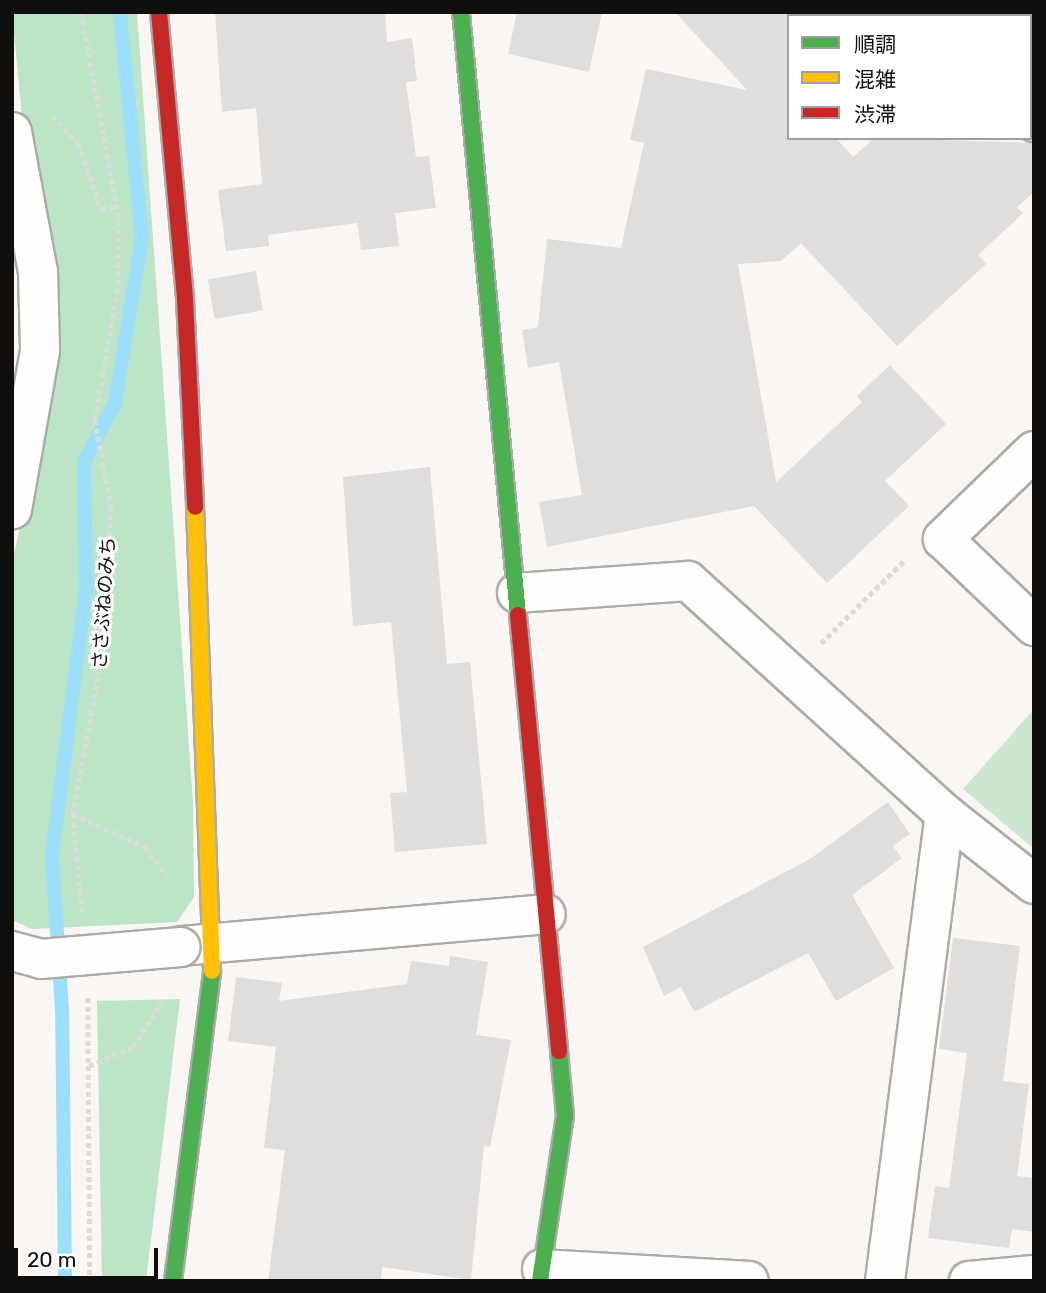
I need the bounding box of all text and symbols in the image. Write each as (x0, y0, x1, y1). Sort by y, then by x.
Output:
legend (787, 14, 1032, 140)
text: 順調 (854, 32, 896, 57)
text: 混雑 (854, 67, 896, 92)
text: 渋滞 (854, 102, 896, 127)
street label: ささぶねのみち (88, 536, 120, 670)
scale bar (18, 1234, 161, 1278)
text: 20 m (27, 1247, 76, 1272)

